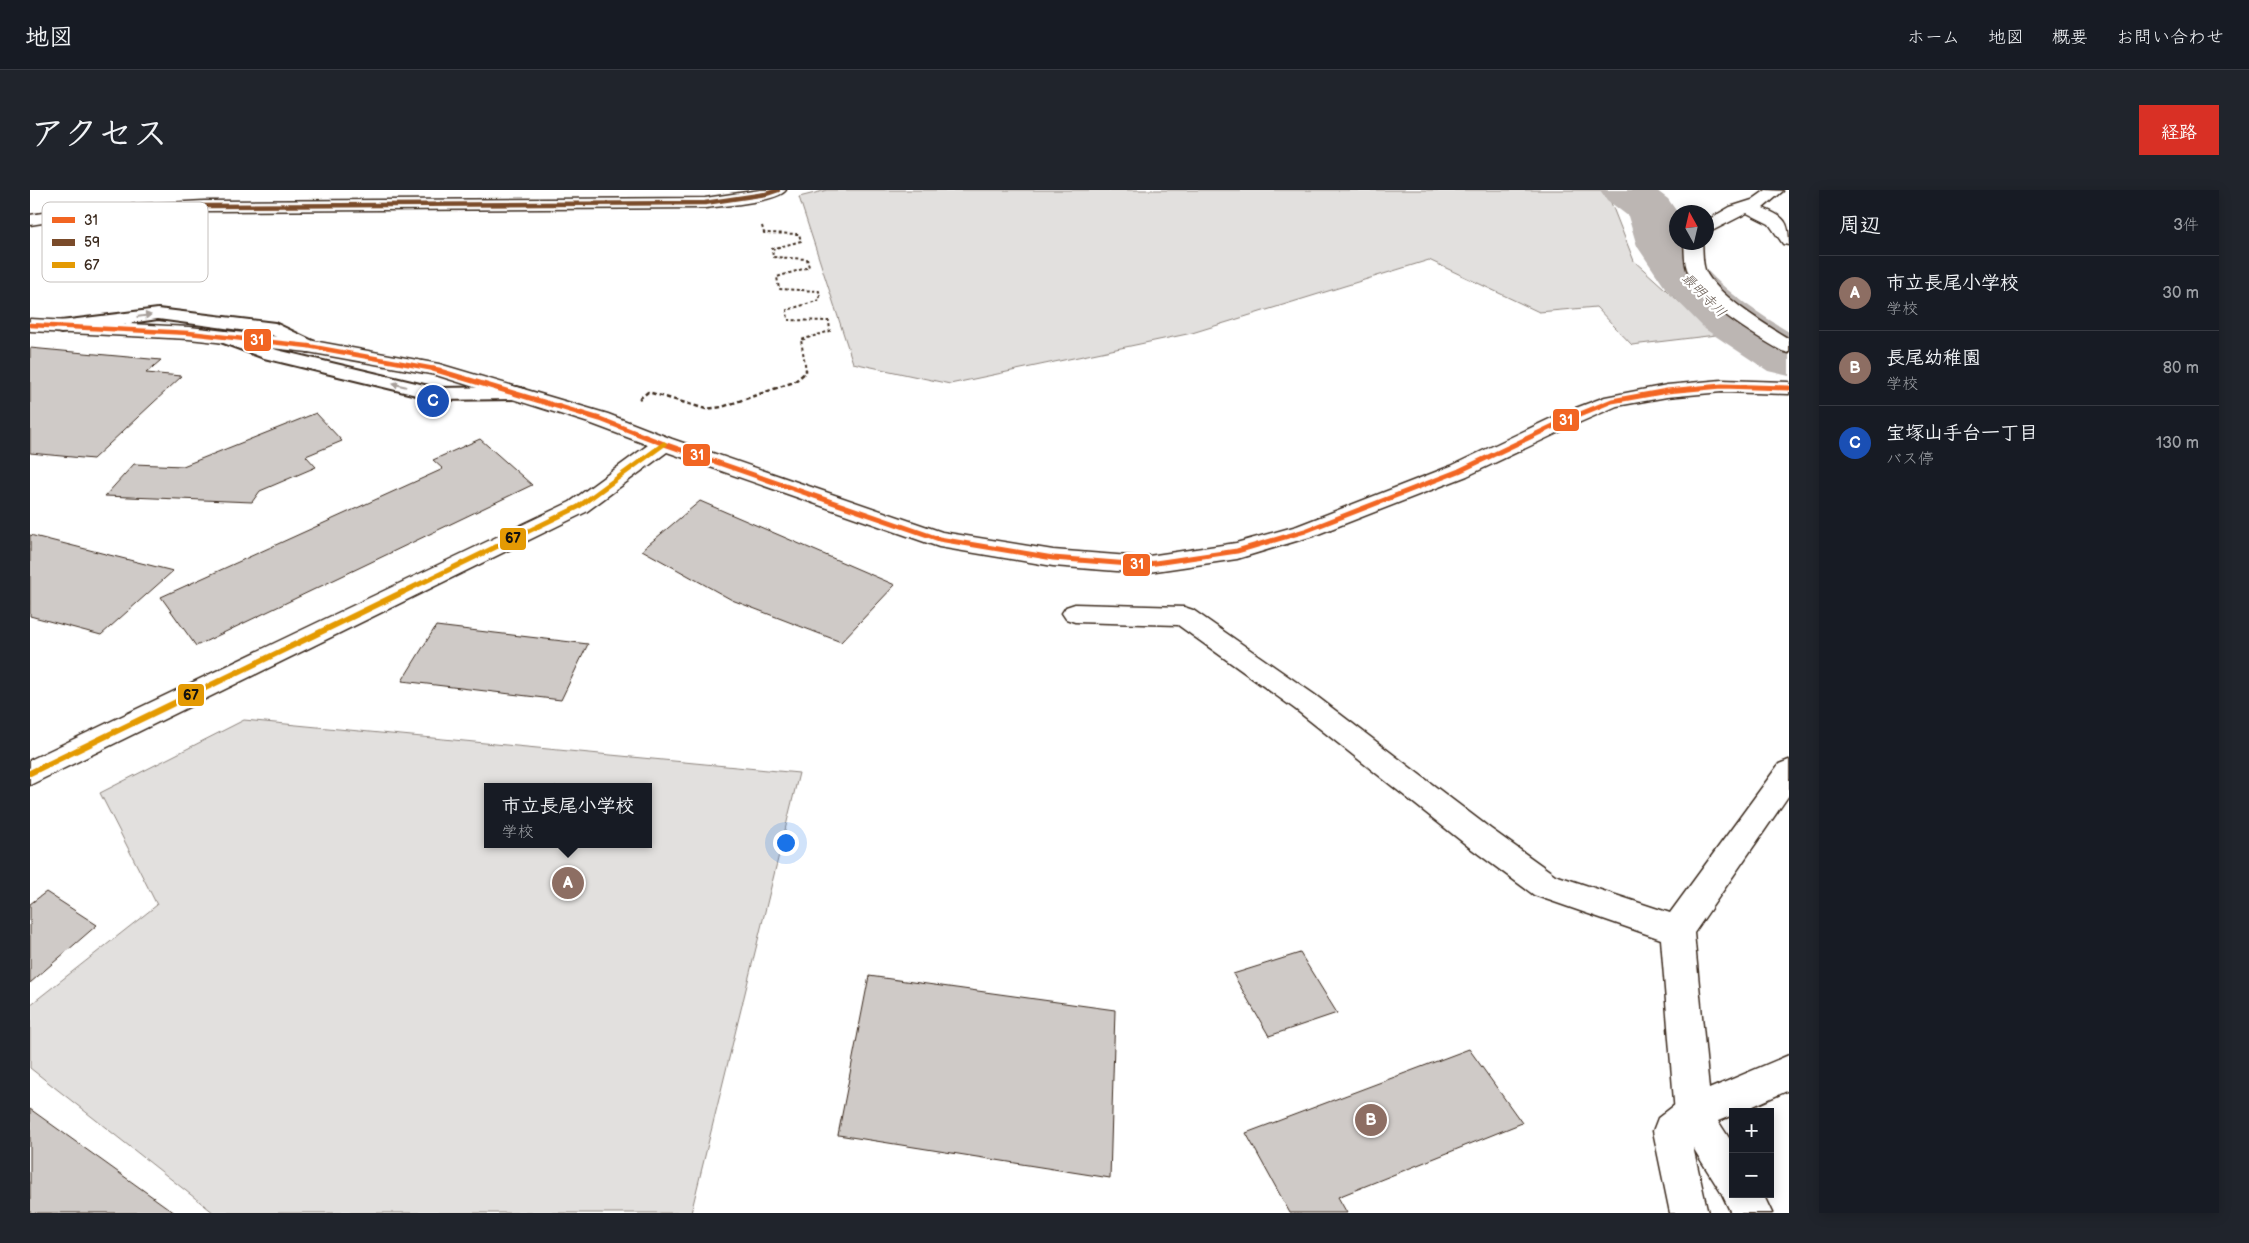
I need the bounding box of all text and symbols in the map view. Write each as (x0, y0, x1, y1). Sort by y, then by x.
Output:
text: 地図 (25, 23, 73, 52)
text: ホーム (1907, 27, 1960, 48)
text: 地図 (1988, 27, 2024, 48)
text: 概要 (2052, 27, 2088, 48)
text: お問い合わせ (2116, 27, 2224, 48)
button: 経路 (2139, 105, 2219, 155)
text: アクセス (30, 113, 168, 156)
legend (42, 202, 208, 282)
north arrow (1669, 205, 1714, 250)
text: 31 (84, 212, 98, 229)
text: 周辺 (1839, 213, 1881, 238)
text: 3件 (2173, 216, 2199, 235)
text: 59 (84, 234, 100, 251)
text: 67 (84, 257, 100, 274)
water label: 最明寺川 (1678, 269, 1730, 321)
text: 市立長尾小学校 (1886, 272, 2019, 295)
text: A (1850, 284, 1860, 303)
text: 30 m (2162, 284, 2199, 303)
text: 学校 (1886, 300, 1918, 319)
one-way arrow (136, 311, 152, 319)
line badge: 31 (243, 328, 272, 352)
text: 31 (250, 332, 264, 349)
text: 長尾幼稚園 (1886, 347, 1981, 370)
text: B (1849, 359, 1861, 378)
text: 80 m (2163, 359, 2199, 378)
text: 学校 (1886, 375, 1918, 394)
one-way arrow (392, 381, 407, 389)
pin: C (417, 382, 449, 420)
line badge: 31 (1552, 408, 1580, 432)
text: 31 (1559, 412, 1573, 429)
text: 宝塚山手台一丁目 (1886, 422, 2038, 445)
text: C (1849, 434, 1861, 453)
text: 130 m (2156, 434, 2199, 453)
line badge: 31 (682, 443, 711, 467)
text: 31 (690, 447, 704, 464)
text: バス停 (1886, 450, 1934, 469)
line badge: 67 (499, 527, 527, 551)
text: 67 (505, 530, 521, 547)
line badge: 31 (1122, 553, 1151, 577)
text: 31 (1130, 556, 1144, 573)
line badge: 67 (177, 683, 205, 707)
text: 67 (183, 687, 199, 704)
popup (484, 783, 652, 848)
text: 市立長尾小学校 (501, 795, 635, 818)
text: 学校 (501, 823, 534, 842)
your location (773, 830, 799, 856)
pin: A (552, 864, 584, 902)
pin: B (1355, 1101, 1387, 1139)
map controls (1729, 1108, 1774, 1198)
button: + (1729, 1108, 1774, 1153)
button: − (1729, 1153, 1774, 1198)

